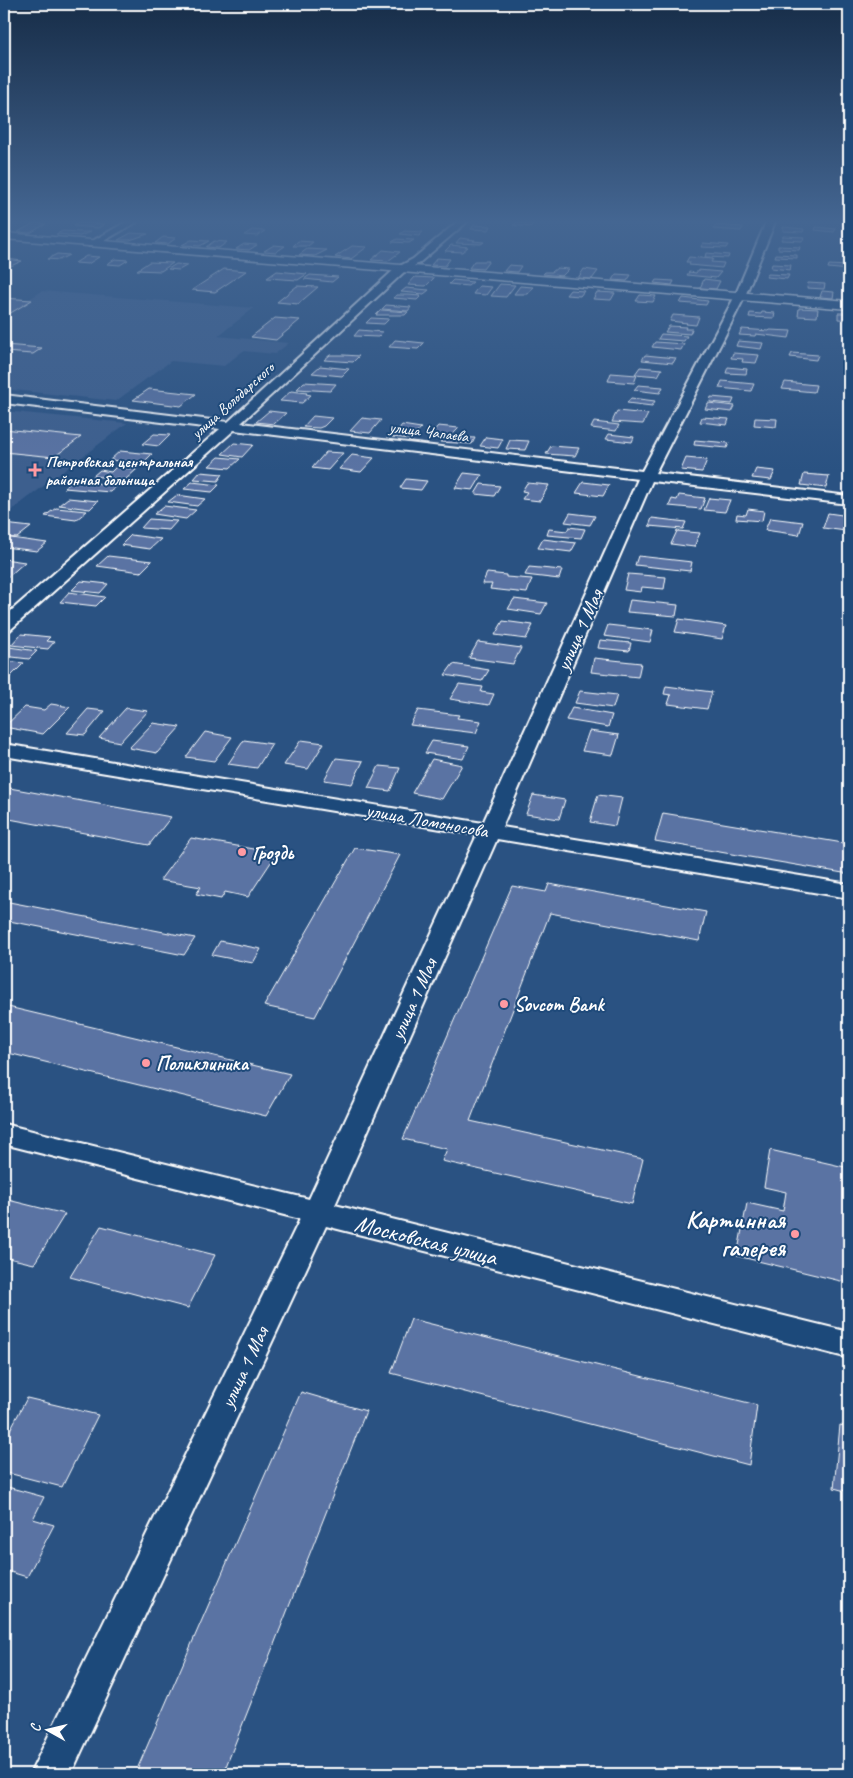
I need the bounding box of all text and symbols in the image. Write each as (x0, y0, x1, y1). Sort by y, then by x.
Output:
street label: улица Володарского (186, 357, 280, 444)
street label: улица Чапаева (387, 417, 470, 447)
place label: Петровская центральная районная больница (46, 452, 194, 490)
marker: Петровская центральная районная больница (28, 463, 42, 477)
street label: улица 1 Мая (550, 584, 609, 676)
street label: улица Ломоносова (363, 797, 492, 844)
place label: Гроздь (252, 840, 295, 866)
marker: Гроздь (236, 846, 248, 858)
street label: улица 1 Мая (384, 953, 443, 1045)
place label: Sovcom Bank (514, 992, 605, 1017)
marker: Sovcom Bank (498, 998, 510, 1010)
place label: Поликлиника (156, 1051, 249, 1076)
marker: Поликлиника (140, 1057, 152, 1069)
place label: Картинная галерея (686, 1205, 786, 1263)
street label: Московская улица (352, 1208, 502, 1273)
marker: Картинная галерея (789, 1228, 801, 1240)
street label: улица 1 Мая (214, 1321, 275, 1413)
north arrow (22, 1706, 72, 1756)
text: С (27, 1722, 45, 1733)

